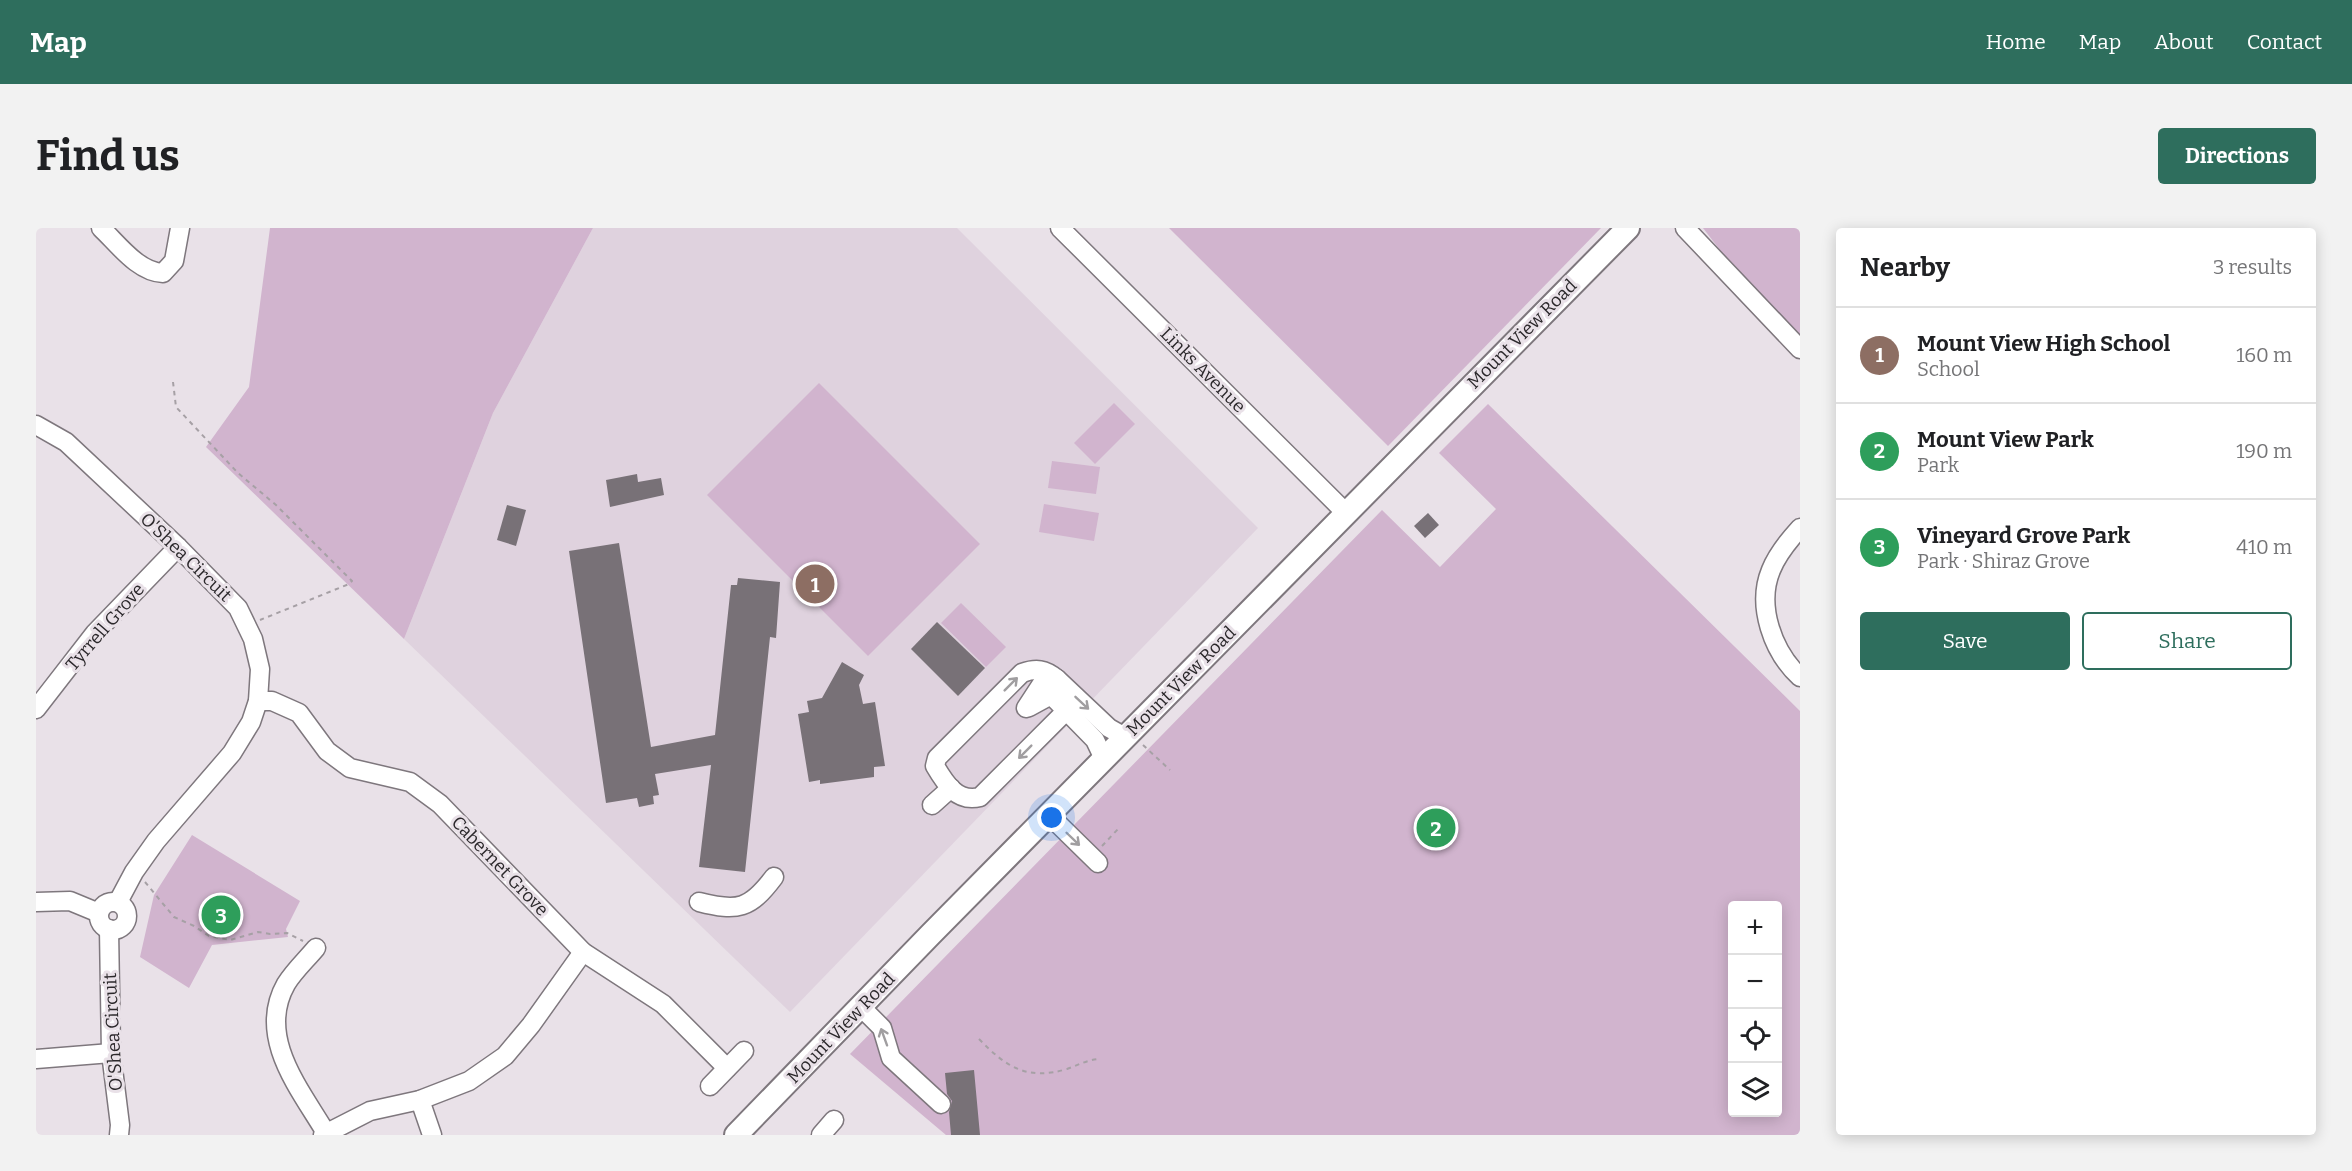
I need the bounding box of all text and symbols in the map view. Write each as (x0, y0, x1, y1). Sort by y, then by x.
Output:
text: Map (30, 26, 87, 59)
text: Home (1986, 29, 2046, 55)
text: Map (2079, 29, 2121, 55)
text: About (2154, 29, 2214, 55)
text: Contact (2247, 29, 2322, 55)
button: Directions (2158, 128, 2316, 184)
text: Find us (36, 131, 180, 181)
text: Nearby (1860, 252, 1950, 283)
text: 3 results (2213, 255, 2292, 279)
street label: Mount View Road (1463, 275, 1581, 393)
street label: Links Avenue (1156, 323, 1250, 417)
text: Mount View High School (1917, 330, 2170, 357)
text: 1 (1875, 343, 1884, 367)
text: 160 m (2236, 343, 2292, 367)
text: School (1917, 357, 1980, 381)
text: Mount View Park (1917, 426, 2094, 453)
text: 2 (1874, 439, 1885, 463)
text: 190 m (2236, 439, 2292, 463)
text: Park (1917, 453, 1959, 477)
street label: O'Shea Circuit (136, 508, 237, 606)
text: Vineyard Grove Park (1917, 522, 2130, 549)
text: 3 (1874, 535, 1885, 559)
text: 410 m (2236, 535, 2292, 559)
text: Park · Shiraz Grove (1917, 549, 2090, 573)
pin: 1 (796, 562, 834, 606)
street label: Tyrrell Grove (61, 579, 149, 675)
button: Save (1860, 612, 2070, 670)
button: Share (2082, 612, 2292, 670)
street label: Mount View Road (1122, 622, 1240, 740)
one-way arrow (1003, 677, 1018, 692)
one-way arrow (1074, 695, 1089, 710)
one-way arrow (1018, 745, 1033, 759)
your location (1037, 803, 1066, 832)
pin: 2 (1416, 806, 1456, 850)
street label: Cabernet Grove (447, 812, 553, 920)
one-way arrow (1066, 832, 1081, 846)
pin: 3 (202, 892, 240, 938)
map controls (1728, 901, 1782, 1117)
button: + (1728, 901, 1782, 955)
button: − (1728, 955, 1782, 1009)
street label: Mount View Road (783, 968, 900, 1088)
street label: O'Shea Circuit (99, 972, 127, 1092)
button: locate (1728, 1009, 1782, 1063)
one-way arrow (878, 1028, 889, 1047)
button: layers (1728, 1063, 1782, 1117)

